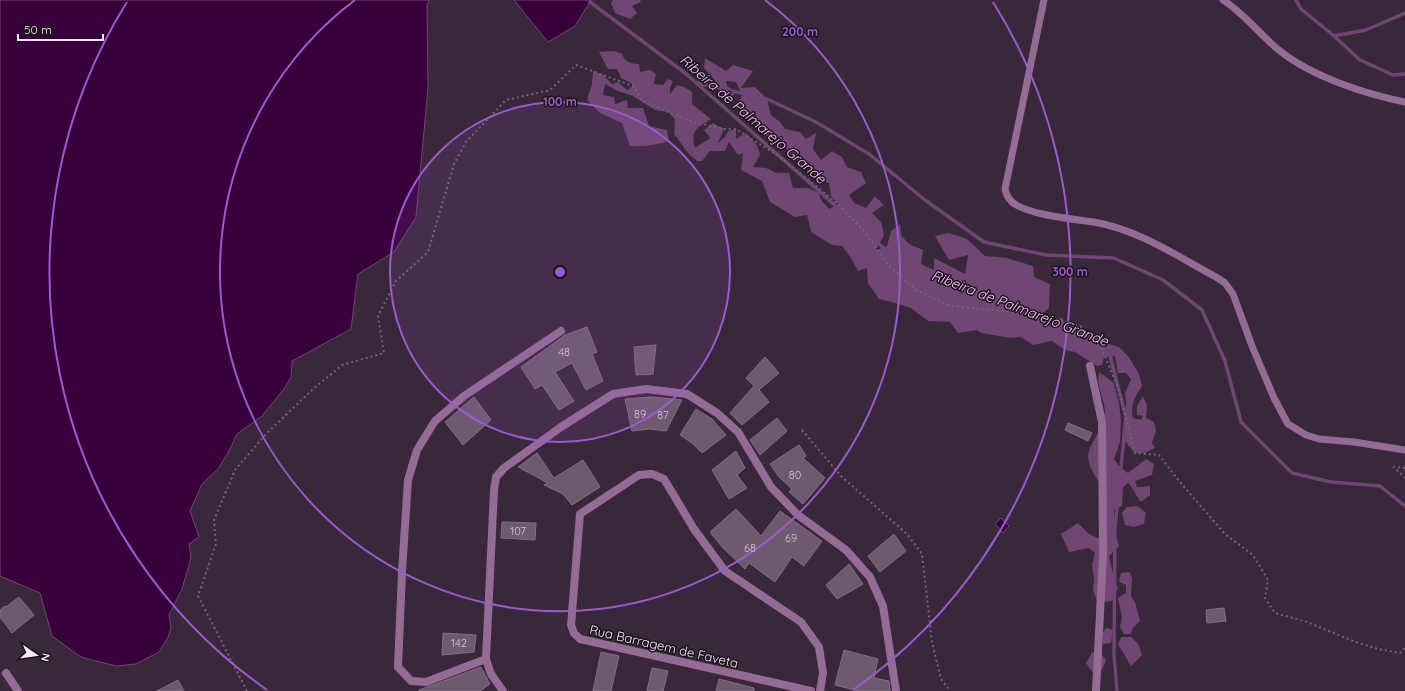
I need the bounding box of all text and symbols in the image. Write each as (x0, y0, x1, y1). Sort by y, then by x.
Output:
scale bar (18, 16, 103, 42)
text: 50 m (24, 22, 52, 37)
text: 200 m (782, 24, 818, 39)
water label: Ribeira de Palmarejo Grande (676, 51, 831, 188)
text: 100 m (543, 94, 577, 109)
text: 300 m (1052, 264, 1088, 279)
centre of rings (553, 265, 567, 279)
water label: Ribeira de Palmarejo Grande (929, 266, 1112, 350)
house number: 48 (558, 345, 570, 359)
house number: 89 (634, 407, 646, 421)
house number: 87 (657, 408, 669, 422)
house number: 80 (789, 468, 801, 482)
house number: 107 (510, 524, 526, 538)
house number: 69 (785, 531, 797, 545)
house number: 68 (744, 541, 756, 555)
street label: Rua Barragem de Faveta (588, 621, 740, 671)
north arrow (16, 635, 56, 675)
house number: 142 (451, 636, 467, 650)
text: N (38, 652, 53, 663)

